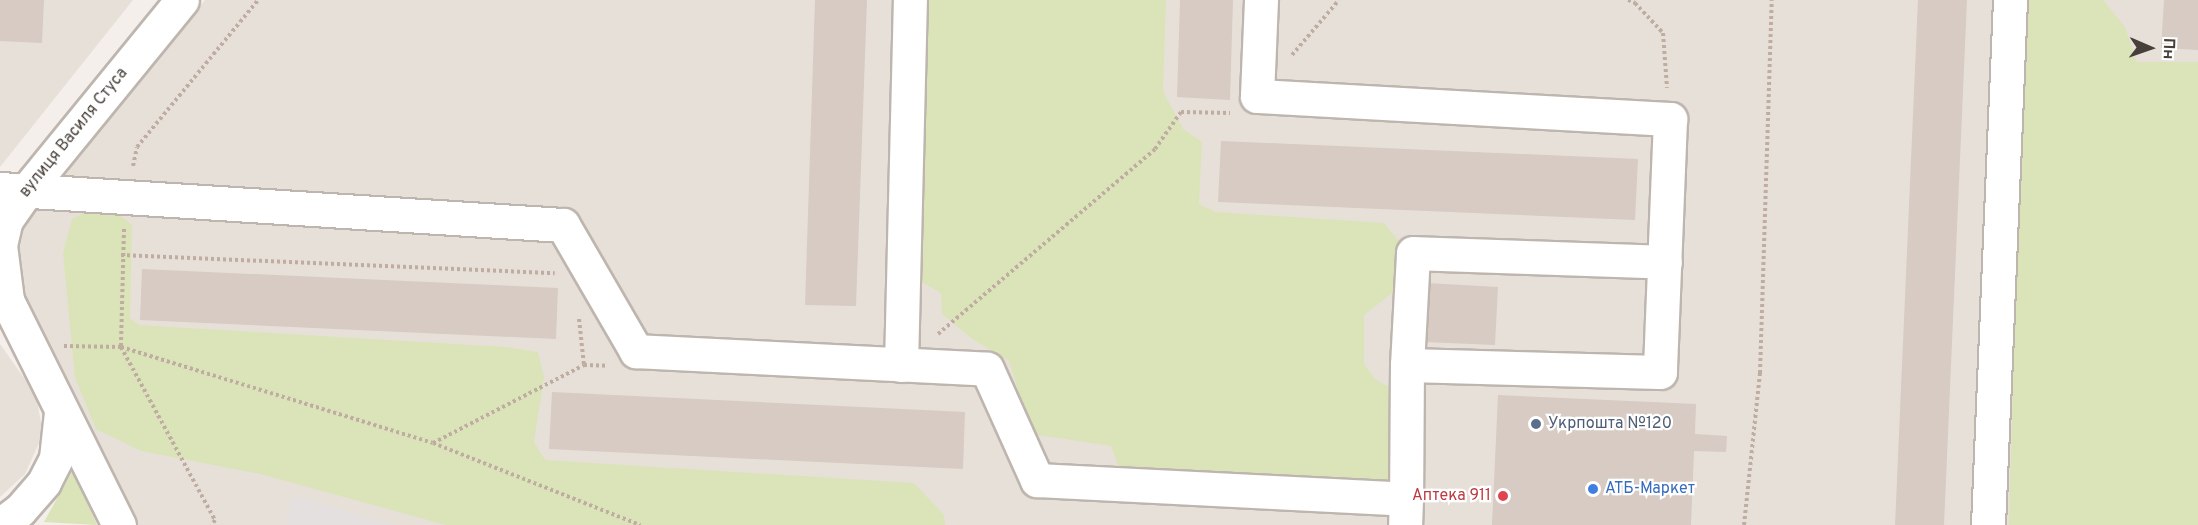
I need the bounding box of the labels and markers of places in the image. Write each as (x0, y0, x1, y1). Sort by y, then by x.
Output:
place label: Укрпошта №120 (1548, 414, 1672, 434)
marker: Укрпошта №120 (1529, 417, 1543, 431)
place label: АТБ-Маркет (1605, 479, 1695, 499)
marker: АТБ-Маркет (1586, 482, 1600, 496)
place label: Аптека 911 (1412, 486, 1491, 506)
marker: Аптека 911 (1496, 489, 1510, 503)

